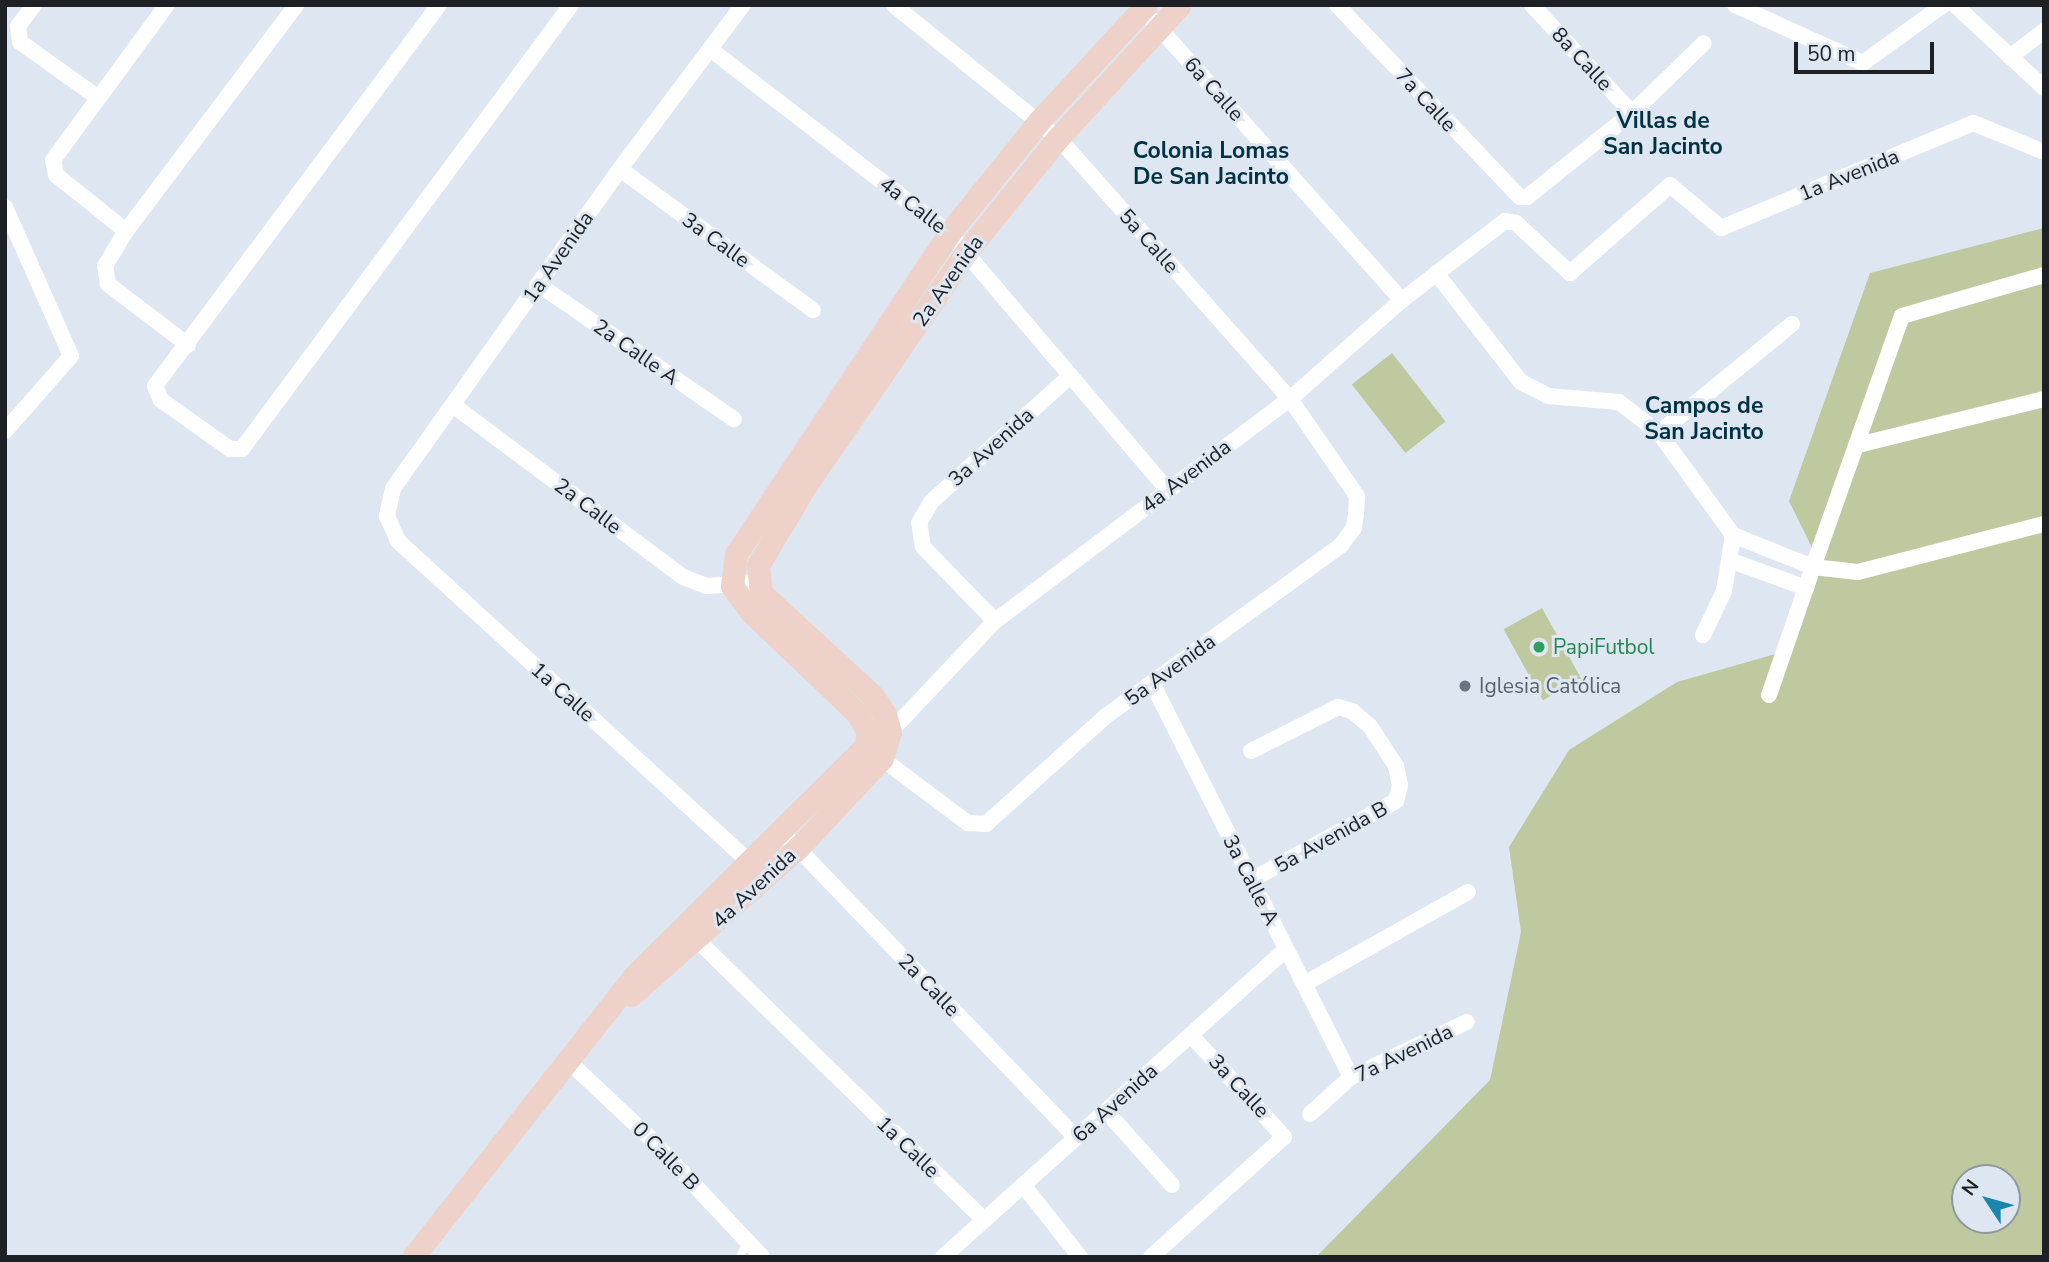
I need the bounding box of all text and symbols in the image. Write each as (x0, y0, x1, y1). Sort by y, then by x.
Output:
street label: 8a Calle (1546, 22, 1618, 96)
scale bar (1797, 28, 1937, 72)
text: 50 m (1807, 40, 1856, 68)
street label: 6a Calle (1179, 52, 1249, 126)
street label: 7a Calle (1390, 63, 1462, 137)
district label: Villas de San Jacinto (1603, 107, 1723, 161)
district label: Colonia Lomas De San Jacinto (1133, 137, 1289, 191)
street label: 1a Avenida (1795, 143, 1903, 207)
street label: 4a Calle (875, 171, 951, 239)
street label: 5a Calle (1114, 204, 1184, 278)
street label: 1a Avenida (517, 206, 599, 308)
street label: 3a Calle (677, 207, 755, 273)
street label: 2a Avenida (907, 230, 989, 332)
street label: 2a Calle A (589, 314, 683, 390)
district label: Campos de San Jacinto (1644, 392, 1764, 446)
street label: 3a Avenida (943, 402, 1039, 492)
street label: 4a Avenida (1136, 434, 1236, 518)
street label: 2a Calle (549, 473, 627, 539)
street label: 5a Avenida (1120, 629, 1220, 711)
place label: PapiFutbol (1553, 634, 1655, 660)
marker: PapiFutbol (1531, 639, 1547, 655)
street label: 1a Calle (526, 657, 600, 727)
place label: Iglesia Católica (1479, 673, 1621, 699)
marker: Iglesia Católica (1457, 678, 1473, 694)
street label: 5a Avenida B (1270, 796, 1392, 878)
street label: 3a Calle A (1217, 831, 1285, 929)
street label: 4a Avenida (707, 843, 801, 933)
street label: 2a Calle (893, 948, 965, 1022)
street label: 7a Avenida (1351, 1018, 1457, 1088)
street label: 3a Calle (1203, 1049, 1275, 1123)
street label: 6a Avenida (1067, 1058, 1163, 1148)
street label: 1a Calle (871, 1111, 945, 1183)
street label: 0 Calle B (627, 1116, 705, 1196)
north arrow (1951, 1164, 2021, 1234)
text: N (1956, 1174, 1985, 1201)

